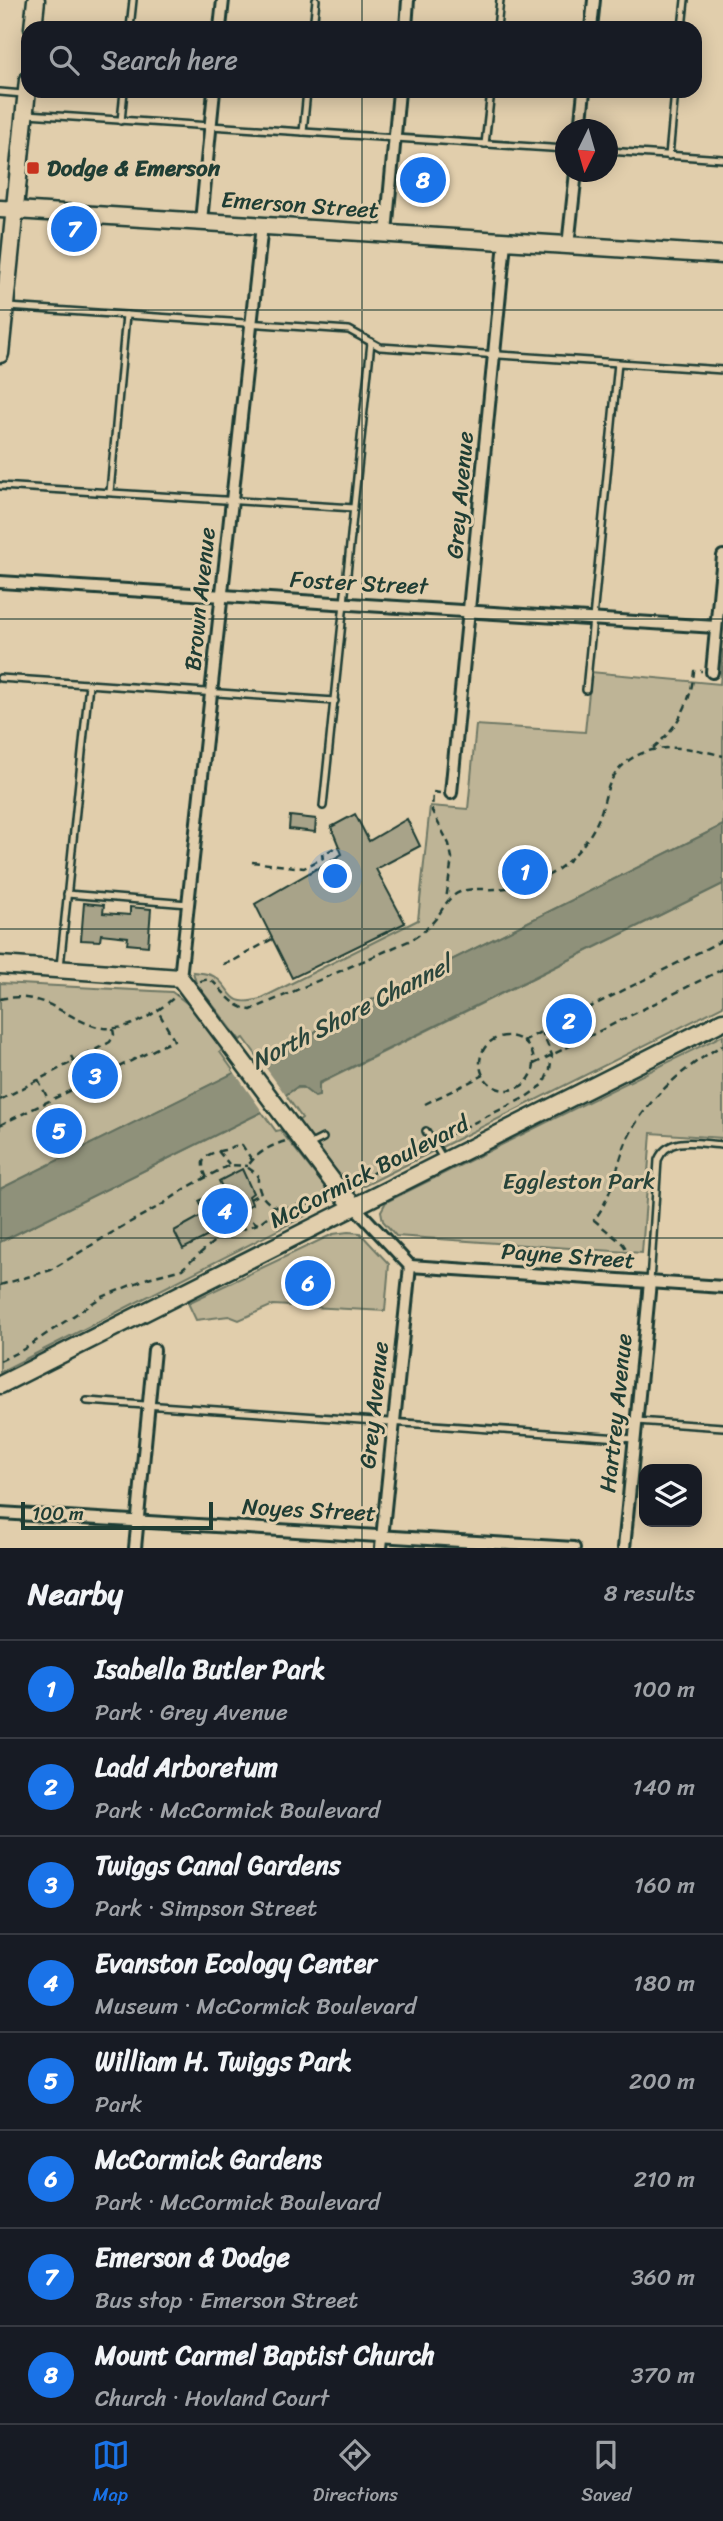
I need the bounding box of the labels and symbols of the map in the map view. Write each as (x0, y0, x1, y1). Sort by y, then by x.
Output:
north arrow (555, 119, 618, 182)
place label: Dodge & Emerson (47, 148, 221, 189)
pin: 8 (400, 154, 446, 206)
marker: Dodge & Emerson (25, 160, 41, 176)
street label: Emerson Street (220, 179, 380, 231)
pin: 7 (51, 203, 97, 255)
street label: Grey Avenue (434, 429, 486, 560)
street label: Brown Avenue (172, 525, 228, 673)
street label: Foster Street (289, 559, 431, 607)
pin: 1 (502, 846, 548, 898)
your location (318, 859, 352, 893)
water label: North Shore Channel (243, 942, 463, 1082)
pin: 2 (546, 995, 592, 1047)
pin: 3 (72, 1050, 118, 1102)
street label: McCormick Boulevard (262, 1103, 478, 1240)
pin: 5 (36, 1105, 82, 1157)
park label: Eggleston Park (503, 1161, 655, 1202)
pin: 4 (202, 1185, 248, 1237)
street label: Payne Street (500, 1231, 636, 1281)
pin: 6 (285, 1257, 331, 1309)
street label: Hartrey Avenue (587, 1331, 645, 1495)
street label: Grey Avenue (347, 1339, 401, 1471)
street label: Noyes Street (241, 1486, 377, 1534)
scale bar (21, 1499, 214, 1531)

